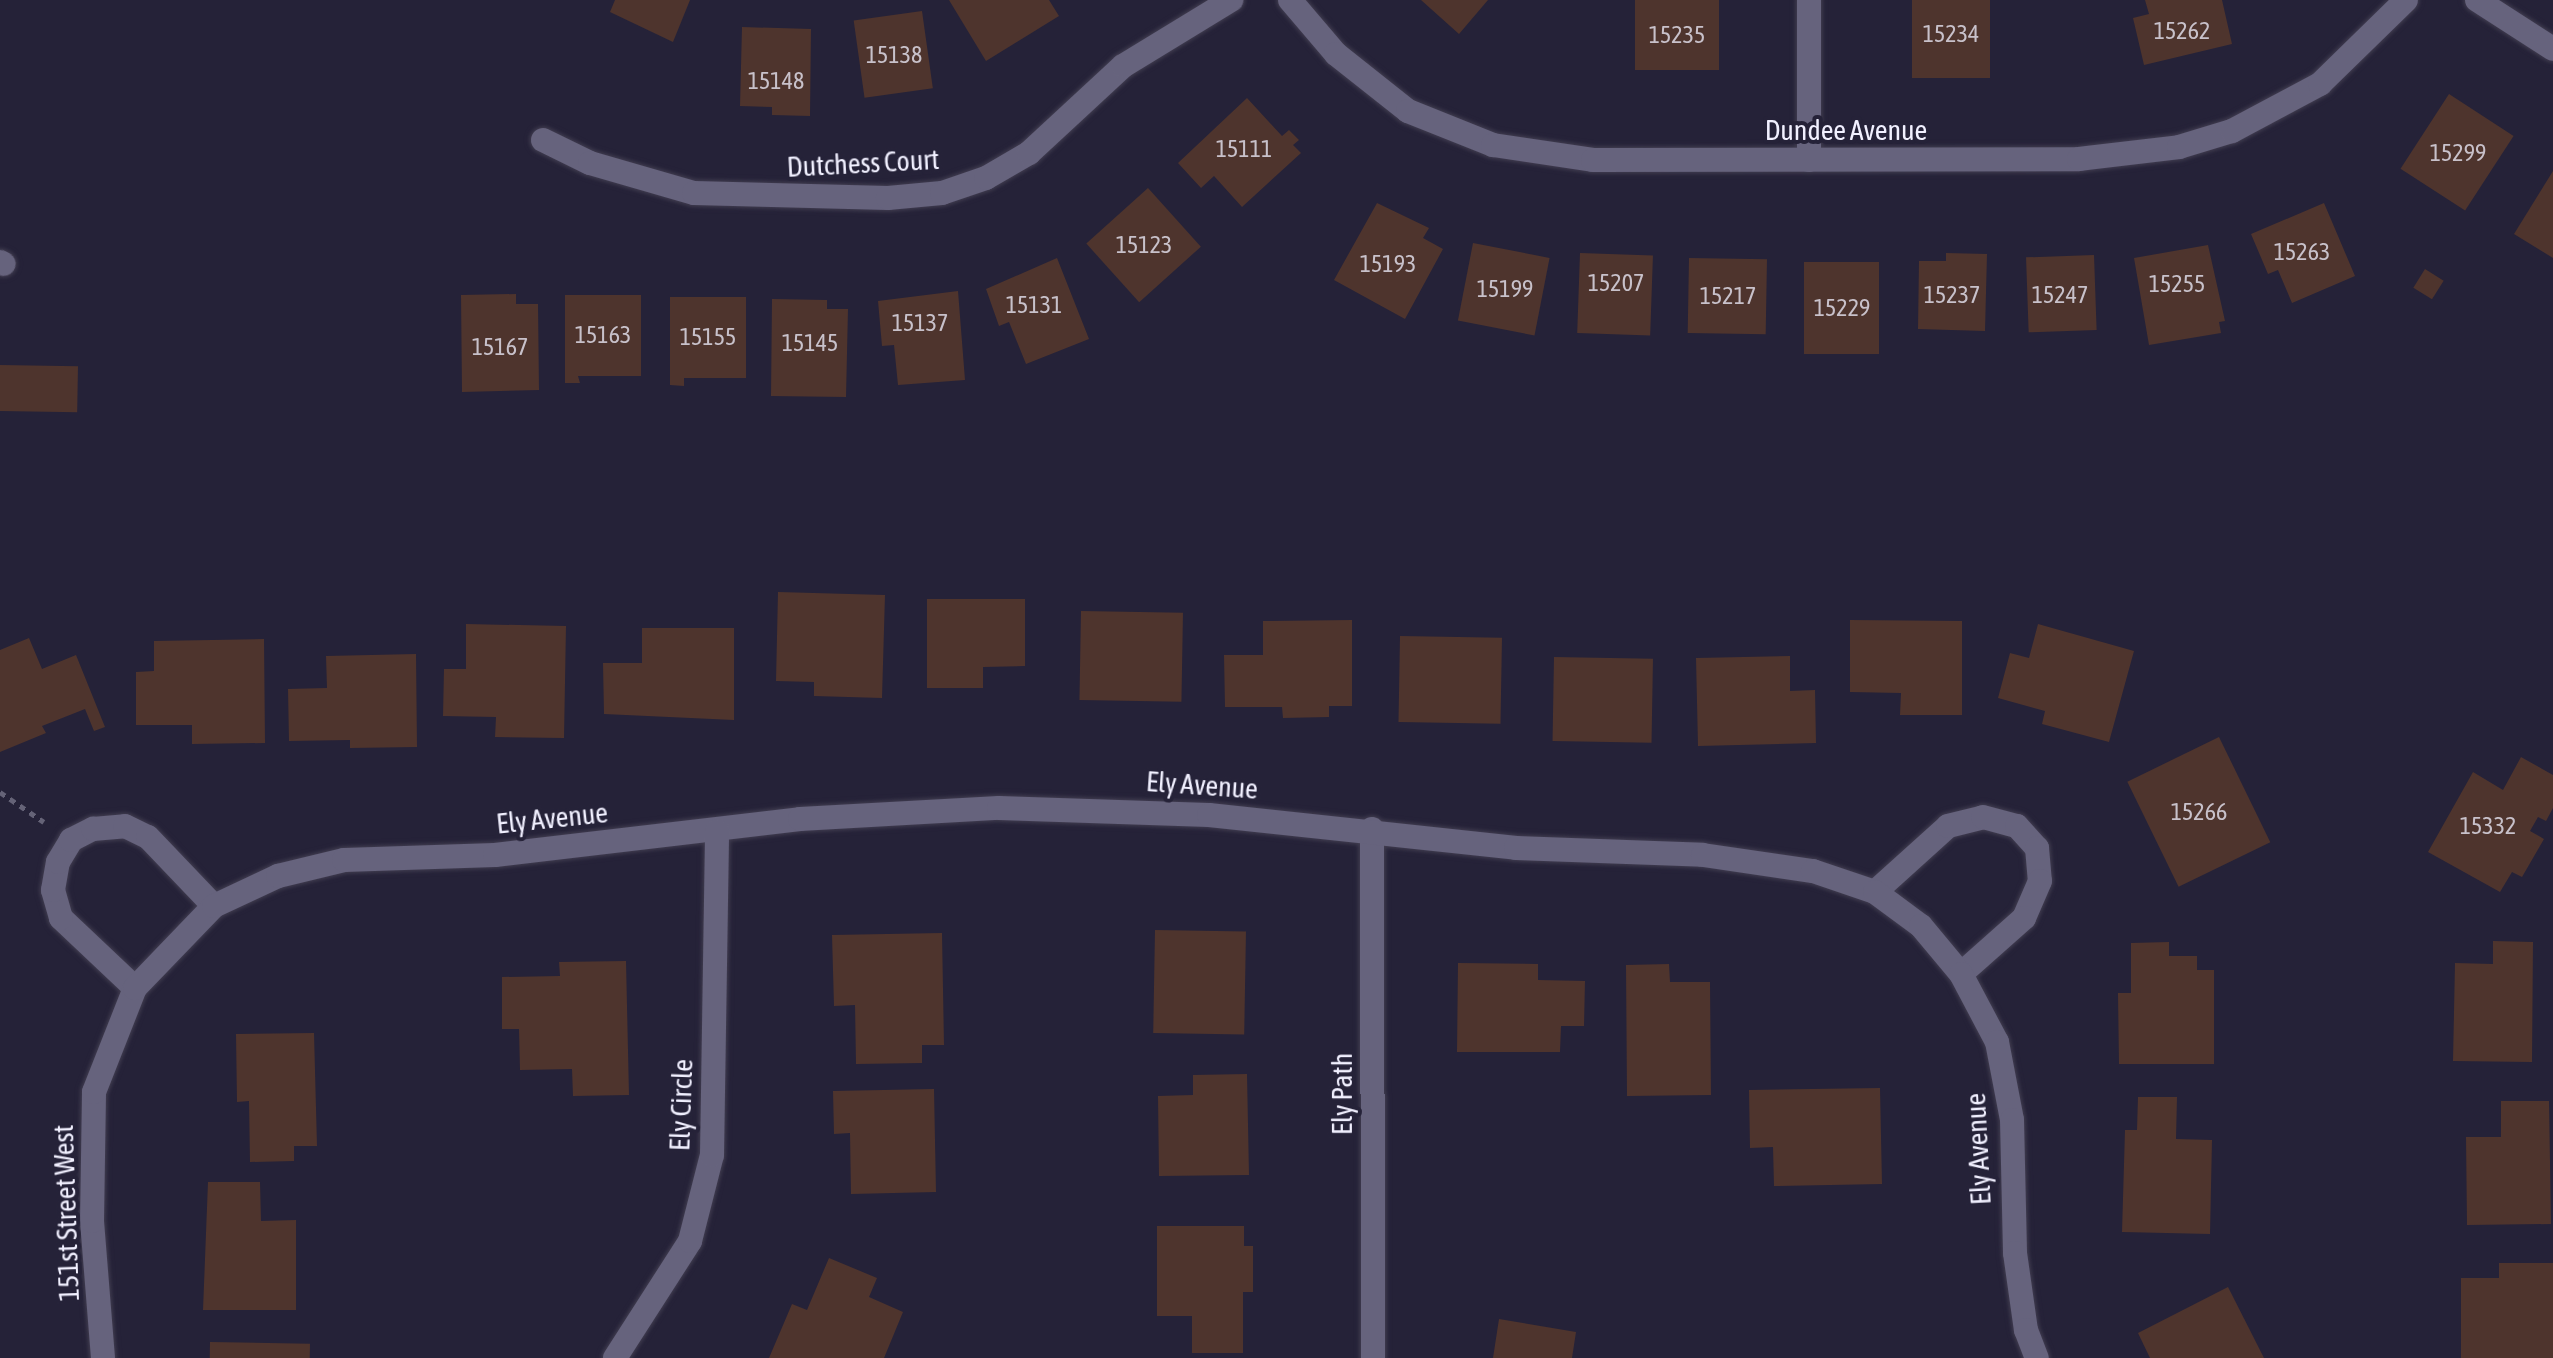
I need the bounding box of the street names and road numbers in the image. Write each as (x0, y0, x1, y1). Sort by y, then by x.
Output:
street label: Dundee Avenue (1765, 113, 1927, 147)
street label: Dutchess Court (786, 142, 940, 184)
street label: Ely Avenue (1145, 764, 1259, 806)
street label: Ely Avenue (495, 795, 609, 841)
street label: Ely Path (1325, 1053, 1359, 1135)
street label: Ely Circle (663, 1058, 699, 1152)
street label: Ely Avenue (1958, 1092, 1998, 1206)
street label: 151st Street West (46, 1124, 86, 1302)

